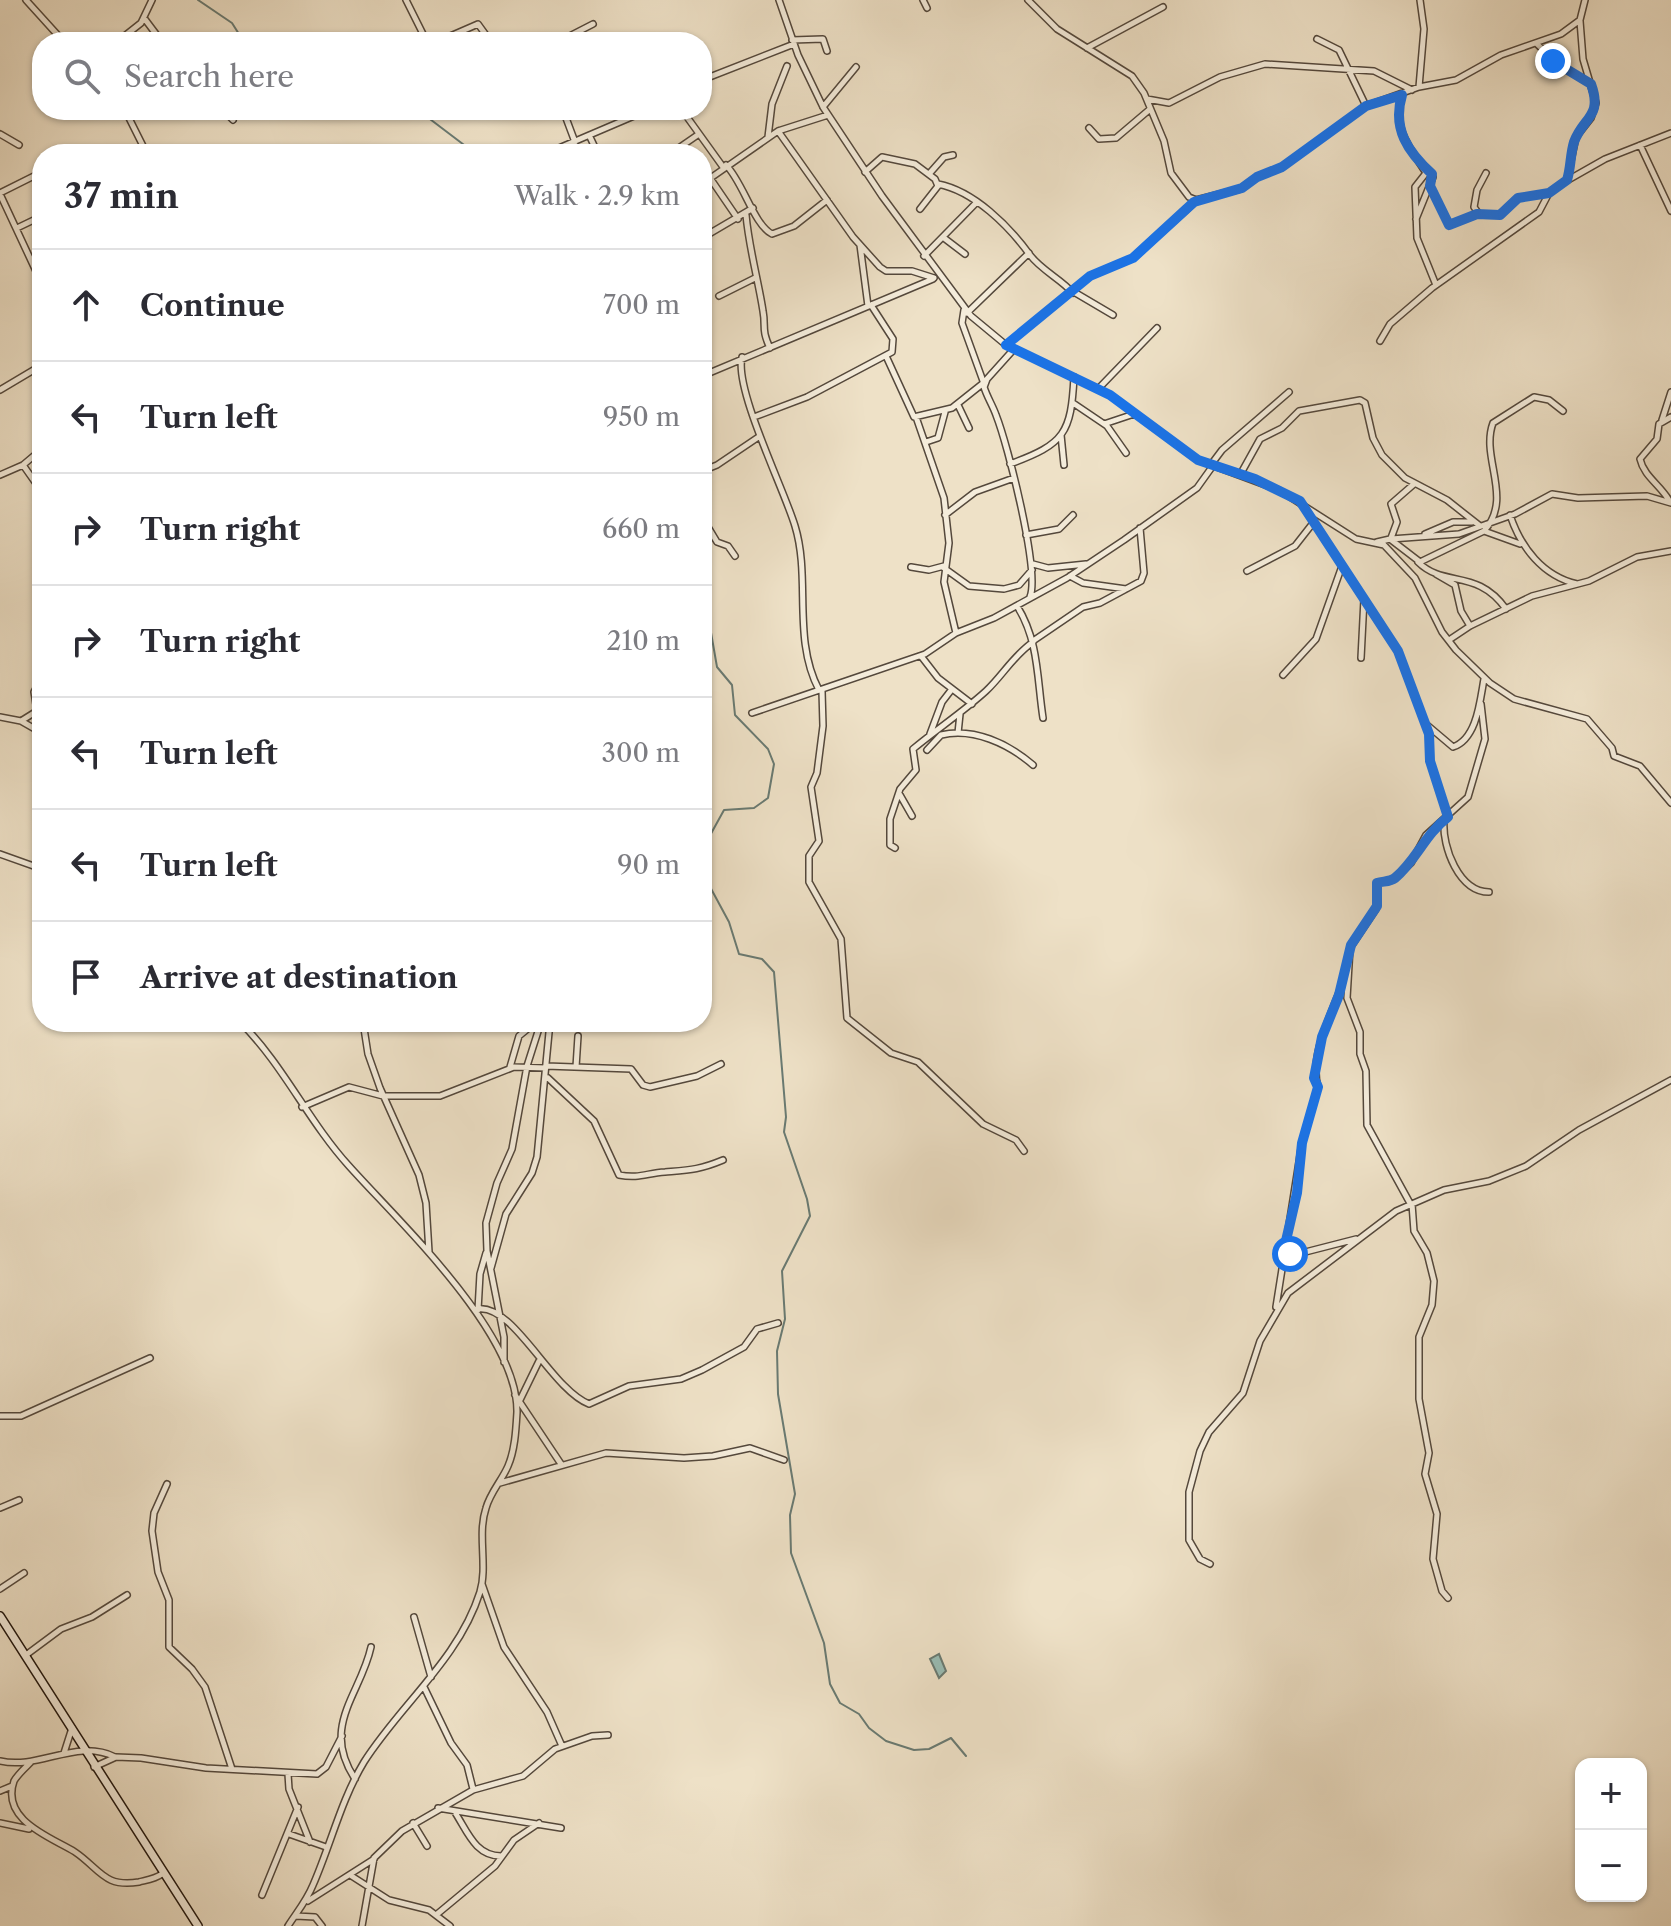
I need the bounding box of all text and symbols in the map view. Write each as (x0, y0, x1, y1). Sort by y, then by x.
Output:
search box (32, 32, 712, 120)
route end (1535, 43, 1571, 79)
icon: search (60, 54, 104, 98)
text: Search here (124, 58, 294, 95)
text: 37 min (64, 175, 179, 217)
text: Walk · 2.9 km (514, 180, 680, 212)
icon: ahead (64, 283, 108, 327)
text: Continue (140, 287, 285, 324)
text: 700 m (603, 289, 680, 321)
icon: left (64, 395, 108, 439)
text: Turn left (140, 399, 277, 436)
text: 950 m (603, 401, 680, 433)
icon: right (64, 507, 108, 551)
text: Turn right (140, 511, 300, 548)
text: 660 m (602, 513, 680, 545)
icon: right (64, 619, 108, 663)
text: Turn right (140, 623, 300, 660)
text: 210 m (607, 625, 680, 657)
icon: left (64, 731, 108, 775)
text: Turn left (140, 735, 277, 772)
text: 300 m (602, 737, 680, 769)
icon: left (64, 843, 108, 887)
text: Turn left (140, 847, 277, 884)
text: 90 m (617, 849, 680, 881)
icon: arrive (64, 955, 108, 999)
text: Arrive at destination (140, 959, 458, 996)
route start (1272, 1236, 1308, 1272)
map controls (1575, 1758, 1647, 1902)
button: + (1575, 1758, 1647, 1830)
button: − (1575, 1830, 1647, 1902)

